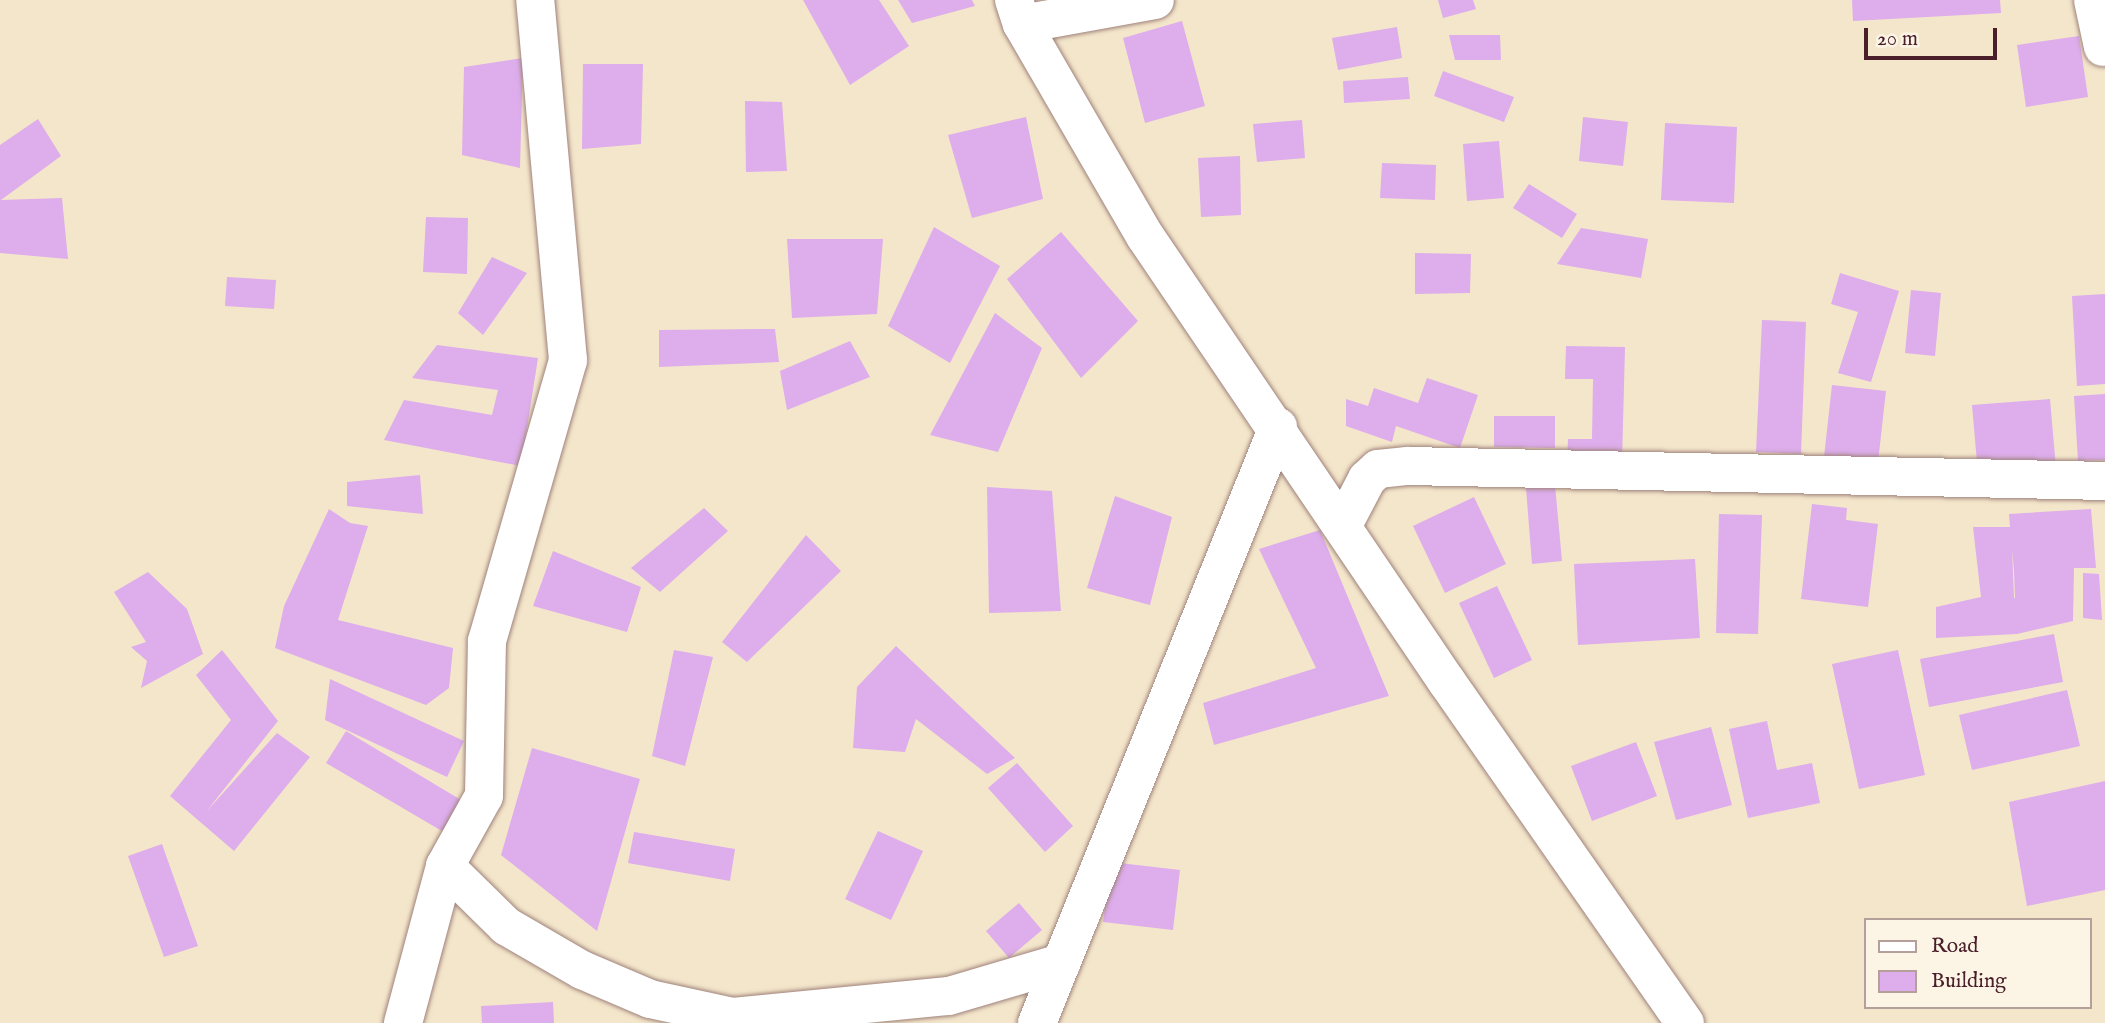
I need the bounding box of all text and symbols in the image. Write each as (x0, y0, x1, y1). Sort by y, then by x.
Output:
scale bar (1867, 14, 2000, 58)
text: 20 m (1877, 26, 1918, 53)
legend (1864, 918, 2091, 1009)
text: Road (1931, 933, 1978, 960)
text: Building (1931, 968, 2006, 995)

